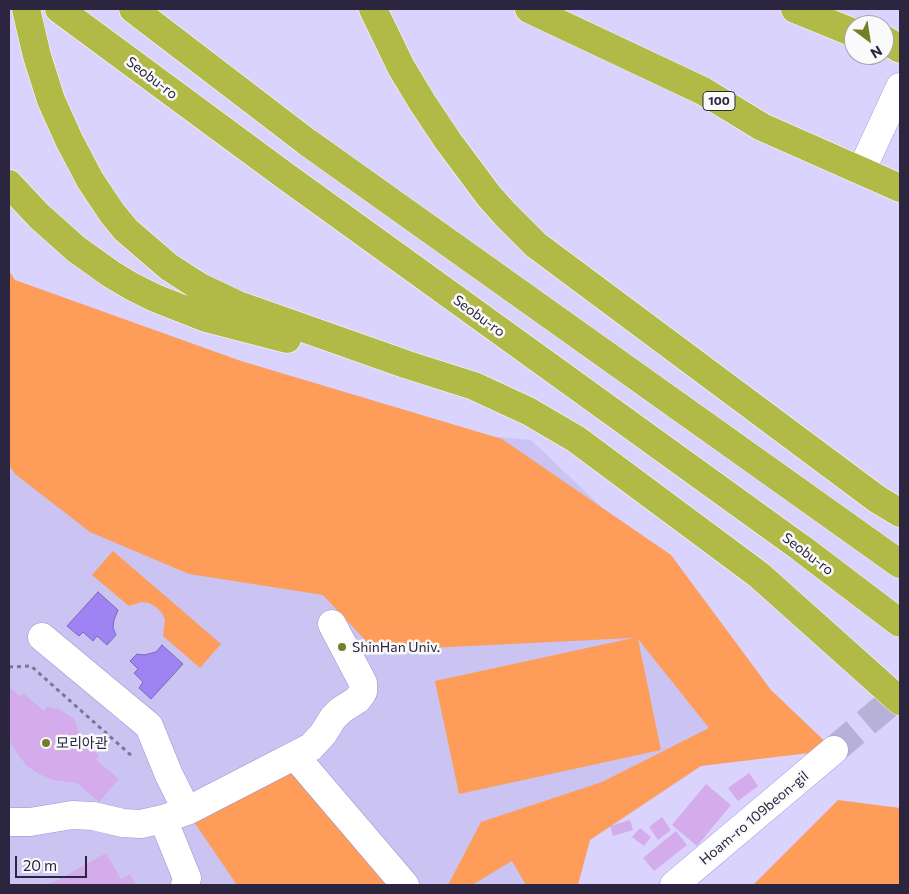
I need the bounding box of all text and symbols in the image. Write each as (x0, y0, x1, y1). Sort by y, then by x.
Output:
north arrow (844, 15, 894, 65)
text: N (868, 42, 885, 62)
street label: Seobu-ro (123, 53, 181, 103)
road number: 100 (703, 92, 735, 110)
street label: Seobu-ro (450, 292, 508, 340)
street label: Seobu-ro (779, 529, 837, 579)
place label: ShinHan Univ. (352, 639, 440, 655)
marker: ShinHan Univ. (336, 641, 348, 653)
place label: 모리아관 (56, 735, 108, 751)
marker: 모리아관 (40, 737, 52, 749)
street label: Hoam-ro 109beon-gil (696, 768, 812, 868)
scale bar (18, 846, 90, 878)
text: 20 m (23, 856, 57, 874)

